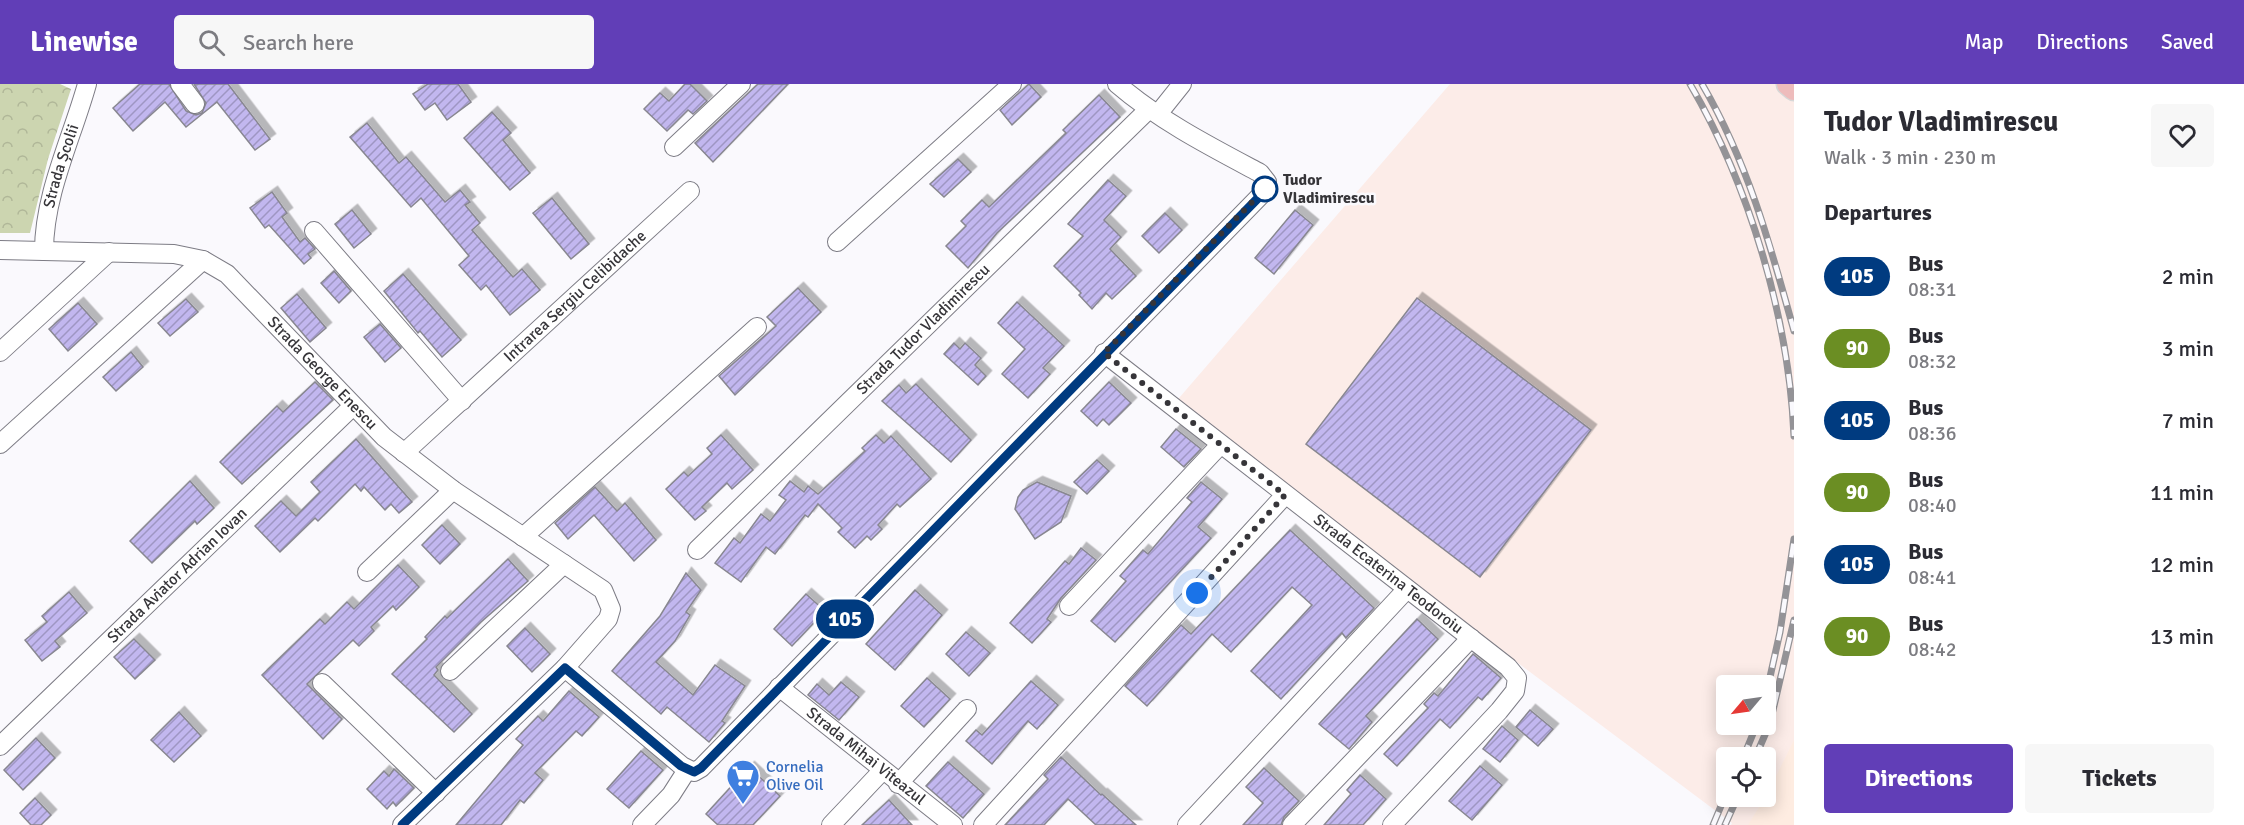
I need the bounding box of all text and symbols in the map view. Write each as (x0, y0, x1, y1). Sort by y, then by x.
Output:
search box (174, 15, 594, 69)
text: Linewise (30, 25, 138, 59)
icon: search (195, 26, 228, 59)
text: Search here (243, 29, 354, 56)
text: Map (1965, 29, 2003, 55)
text: Directions (2036, 29, 2128, 55)
text: Saved (2161, 29, 2214, 55)
button: heart (2151, 104, 2214, 167)
text: Tudor Vladimirescu (1824, 105, 2058, 139)
street label: Strada Școlii (39, 122, 83, 210)
text: Walk · 3 min · 230 m (1824, 145, 1996, 170)
place label: Tudor Vladimirescu (1283, 170, 1375, 208)
marker: Tudor Vladimirescu (1252, 176, 1278, 202)
text: Departures (1824, 199, 1932, 226)
street label: Intrarea Sergiu Celibidache (500, 226, 650, 367)
text: Bus (1908, 250, 1943, 277)
street label: Strada Tudor Vladimirescu (852, 260, 994, 399)
text: 105 (1840, 263, 1874, 289)
text: 2 min (2162, 263, 2214, 290)
text: 08:31 (1908, 277, 1957, 302)
street label: Strada George Enescu (263, 312, 382, 434)
text: Bus (1908, 322, 1943, 349)
text: 90 (1846, 335, 1868, 361)
text: 3 min (2162, 335, 2214, 362)
text: 08:32 (1908, 349, 1957, 374)
text: Bus (1908, 394, 1943, 421)
text: 105 (1840, 407, 1874, 433)
text: 7 min (2162, 407, 2214, 434)
text: 08:36 (1908, 421, 1957, 446)
text: Bus (1908, 466, 1943, 493)
text: 90 (1846, 479, 1868, 505)
text: 11 min (2150, 479, 2214, 506)
text: 08:40 (1908, 493, 1957, 518)
street label: Strada Aviator Adrian Iovan (103, 503, 251, 647)
street label: Strada Ecaterina Teodoroiu (1309, 510, 1467, 638)
text: Bus (1908, 538, 1943, 565)
text: 105 (1840, 551, 1874, 577)
text: 12 min (2150, 551, 2214, 578)
text: 08:41 (1908, 565, 1957, 590)
your location (1182, 578, 1212, 608)
line badge: 105 (810, 600, 880, 638)
text: 105 (828, 606, 862, 632)
text: Bus (1908, 610, 1943, 637)
text: 90 (1846, 623, 1868, 649)
text: 13 min (2150, 623, 2214, 650)
text: 08:42 (1908, 637, 1957, 662)
north arrow (1716, 675, 1776, 735)
map controls (1716, 675, 1776, 807)
street label: Strada Mihai Viteazul (802, 703, 930, 809)
button: Directions (1824, 744, 2013, 813)
button: Tickets (2025, 744, 2214, 813)
button: locate (1716, 747, 1776, 807)
place label: Cornelia Olive Oil (766, 757, 824, 795)
supermarket icon: Cornelia Olive Oil (725, 758, 761, 805)

